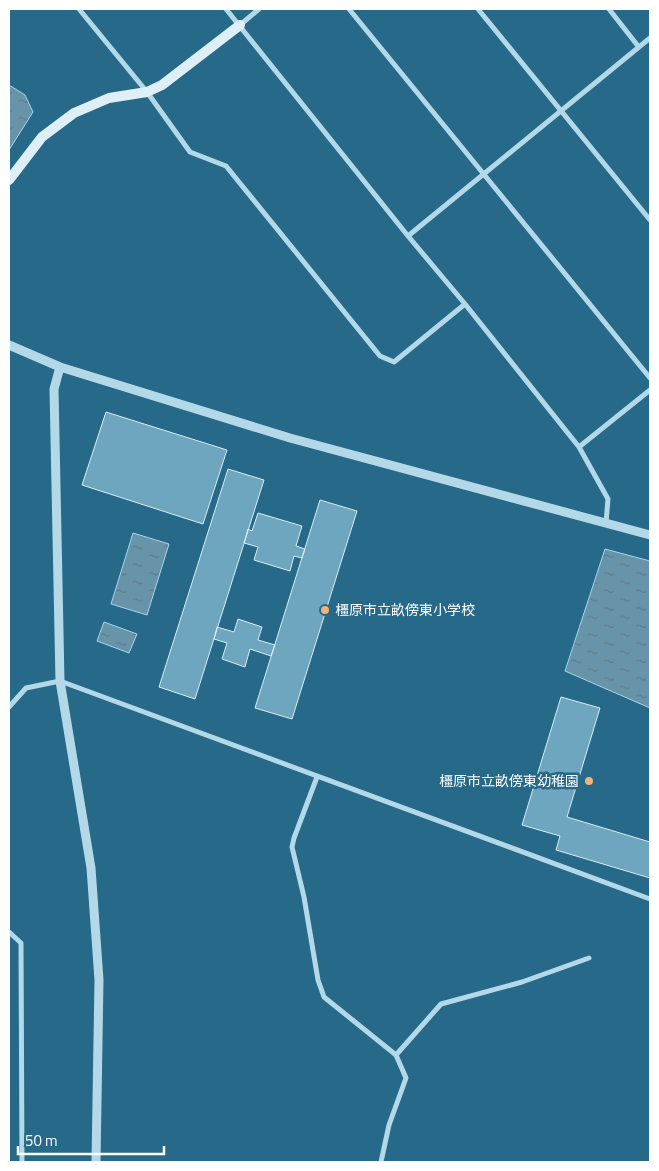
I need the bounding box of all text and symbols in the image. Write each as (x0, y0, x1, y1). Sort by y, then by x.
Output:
place label: 橿原市立畝傍東小学校 (335, 599, 475, 620)
marker: 橿原市立畝傍東小学校 (319, 604, 331, 616)
place label: 橿原市立畝傍東幼稚園 (439, 770, 579, 791)
marker: 橿原市立畝傍東幼稚園 (583, 775, 595, 787)
scale bar (18, 1124, 164, 1156)
text: 50 m (25, 1129, 58, 1152)

